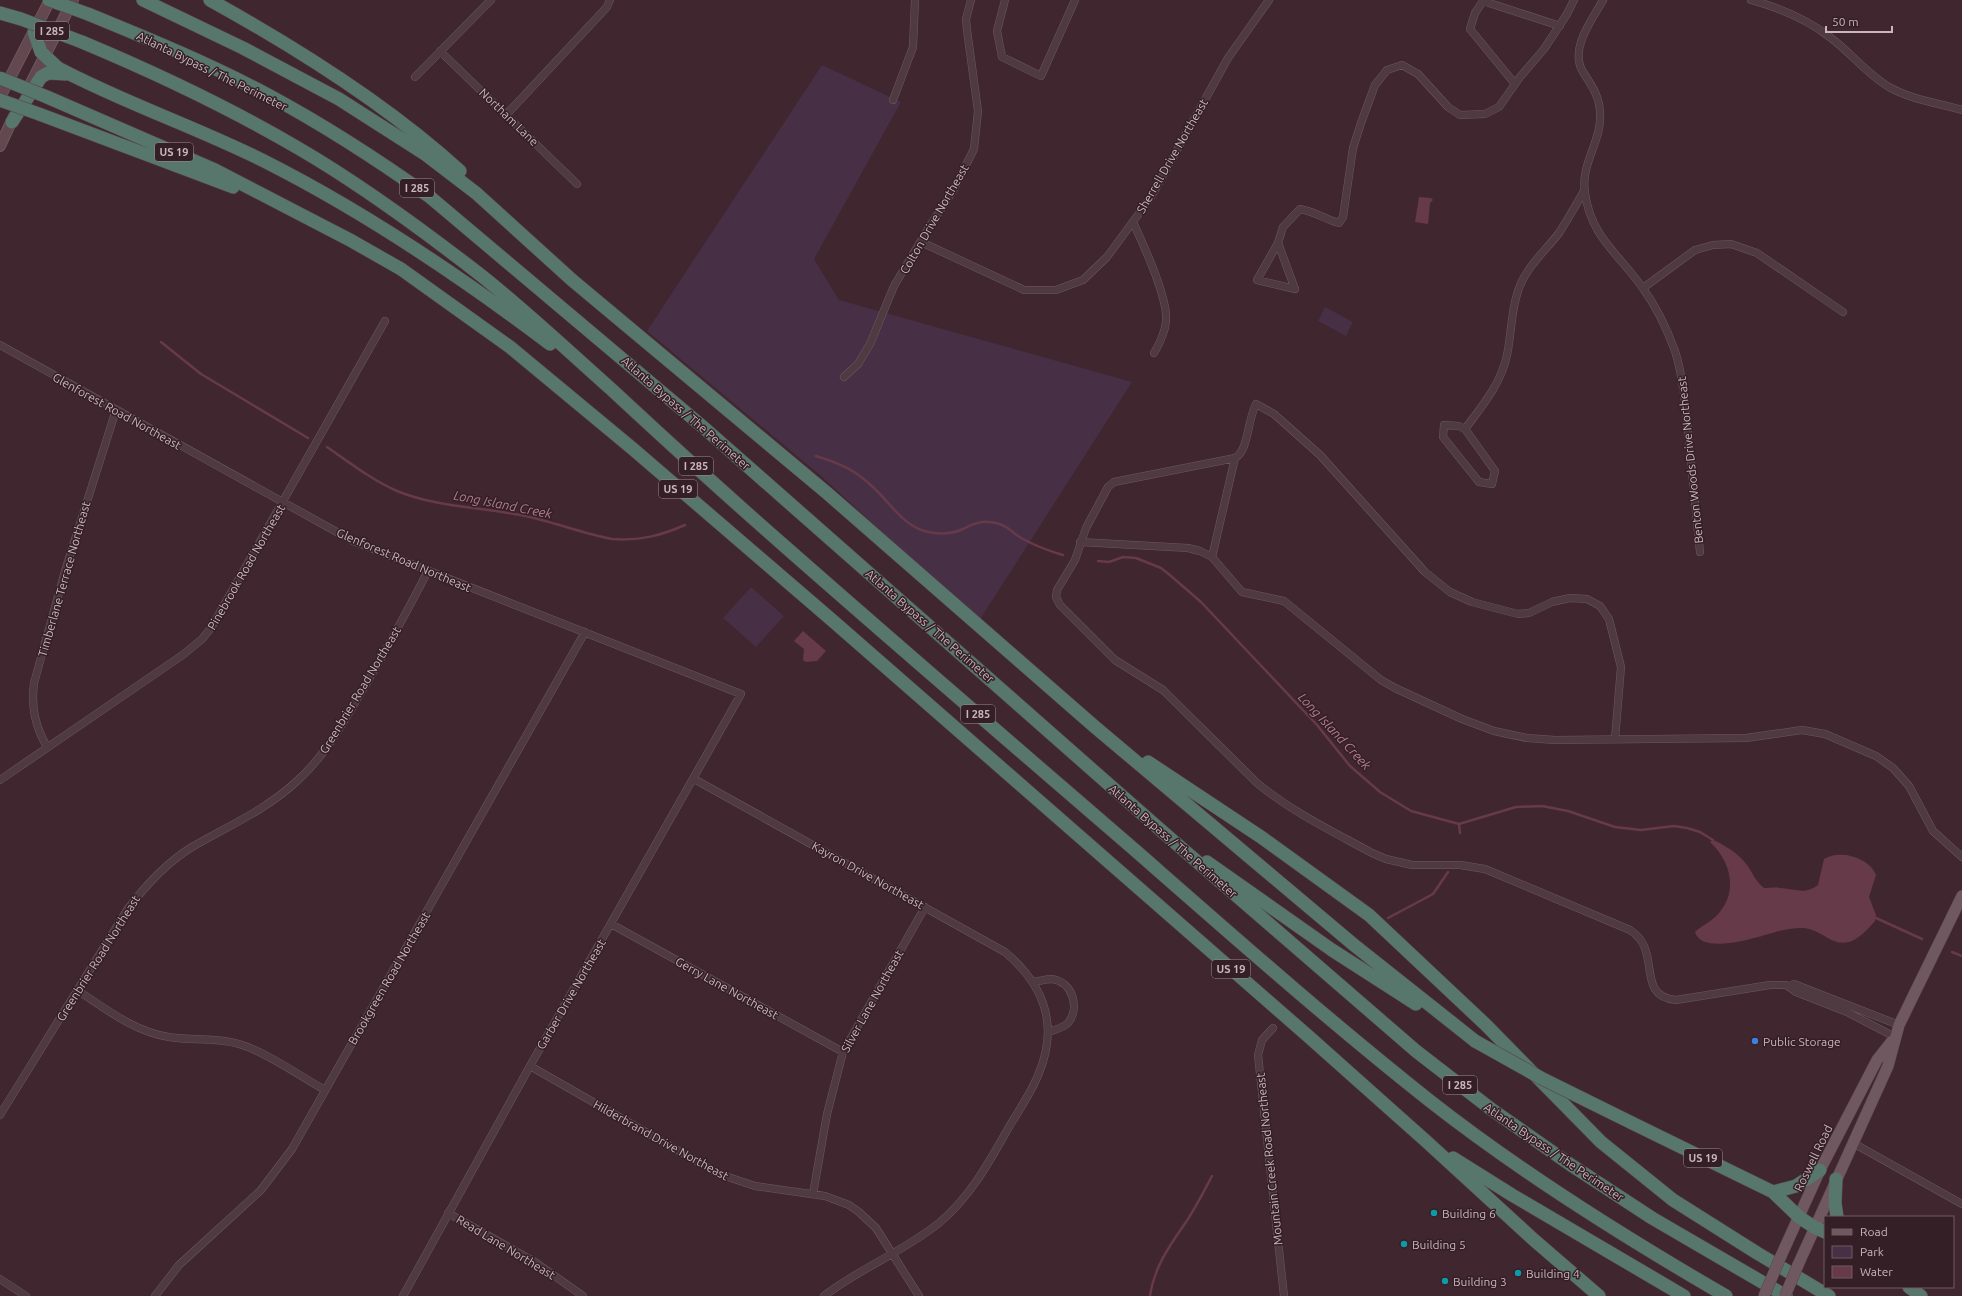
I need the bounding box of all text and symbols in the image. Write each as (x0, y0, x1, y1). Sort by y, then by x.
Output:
scale bar (1826, 8, 1892, 34)
text: 50 m (1832, 15, 1859, 28)
road number: I 285 (35, 22, 69, 40)
street label: Atlanta Bypass / The Perimeter (135, 29, 290, 113)
street label: Northam Lane (477, 86, 541, 148)
street label: Sherrell Drive Northeast (1134, 96, 1210, 216)
road number: US 19 (155, 143, 193, 161)
street label: Colton Drive Northeast (897, 162, 971, 276)
road number: I 285 (400, 179, 434, 197)
street label: Atlanta Bypass / The Perimeter (619, 354, 753, 473)
street label: Glenforest Road Northeast (51, 370, 184, 452)
street label: Benton Woods Drive Northeast (1675, 376, 1705, 544)
road number: I 285 (679, 457, 713, 475)
road number: US 19 (659, 480, 697, 498)
water label: Long Island Creek (453, 488, 554, 520)
street label: Timberlane Terrace Northeast (36, 499, 93, 658)
street label: Pinebrook Road Northeast (205, 502, 287, 632)
street label: Glenforest Road Northeast (335, 526, 473, 594)
street label: Atlanta Bypass / The Perimeter (863, 567, 997, 686)
street label: Greenbrier Road Northeast (317, 624, 403, 756)
water label: Long Island Creek (1296, 690, 1374, 773)
road number: I 285 (961, 705, 995, 723)
street label: Atlanta Bypass / The Perimeter (1106, 782, 1240, 901)
street label: Kayron Drive Northeast (810, 839, 926, 911)
street label: Greenbrier Road Northeast (54, 892, 142, 1023)
street label: Brookgreen Road Northeast (346, 909, 433, 1047)
street label: Garber Drive Northeast (534, 936, 608, 1051)
street label: Silver Lane Northeast (838, 947, 906, 1054)
street label: Gerry Lane Northeast (673, 954, 781, 1022)
road number: US 19 (1212, 960, 1250, 978)
place label: Public Storage (1763, 1035, 1841, 1048)
marker: Public Storage (1750, 1036, 1760, 1046)
street label: Mountain Creek Road Northeast (1253, 1072, 1285, 1246)
road number: I 285 (1443, 1076, 1477, 1094)
street label: Hilderbrand Drive Northeast (591, 1097, 731, 1183)
street label: Atlanta Bypass / The Perimeter (1482, 1100, 1627, 1204)
street label: Roswell Road (1791, 1123, 1835, 1193)
road number: US 19 (1684, 1149, 1722, 1167)
place label: Building 6 (1442, 1207, 1496, 1220)
marker: Building 6 (1429, 1208, 1439, 1218)
street label: Read Lane Northeast (454, 1212, 558, 1282)
legend (1824, 1216, 1954, 1288)
text: Road (1860, 1225, 1888, 1238)
place label: Building 5 (1412, 1238, 1466, 1251)
marker: Building 5 (1399, 1239, 1409, 1249)
text: Park (1860, 1245, 1884, 1258)
text: Water (1860, 1265, 1893, 1278)
place label: Building 4 (1526, 1267, 1580, 1280)
marker: Building 4 (1513, 1268, 1523, 1278)
place label: Building 3 (1453, 1275, 1507, 1288)
marker: Building 3 (1440, 1276, 1450, 1286)

